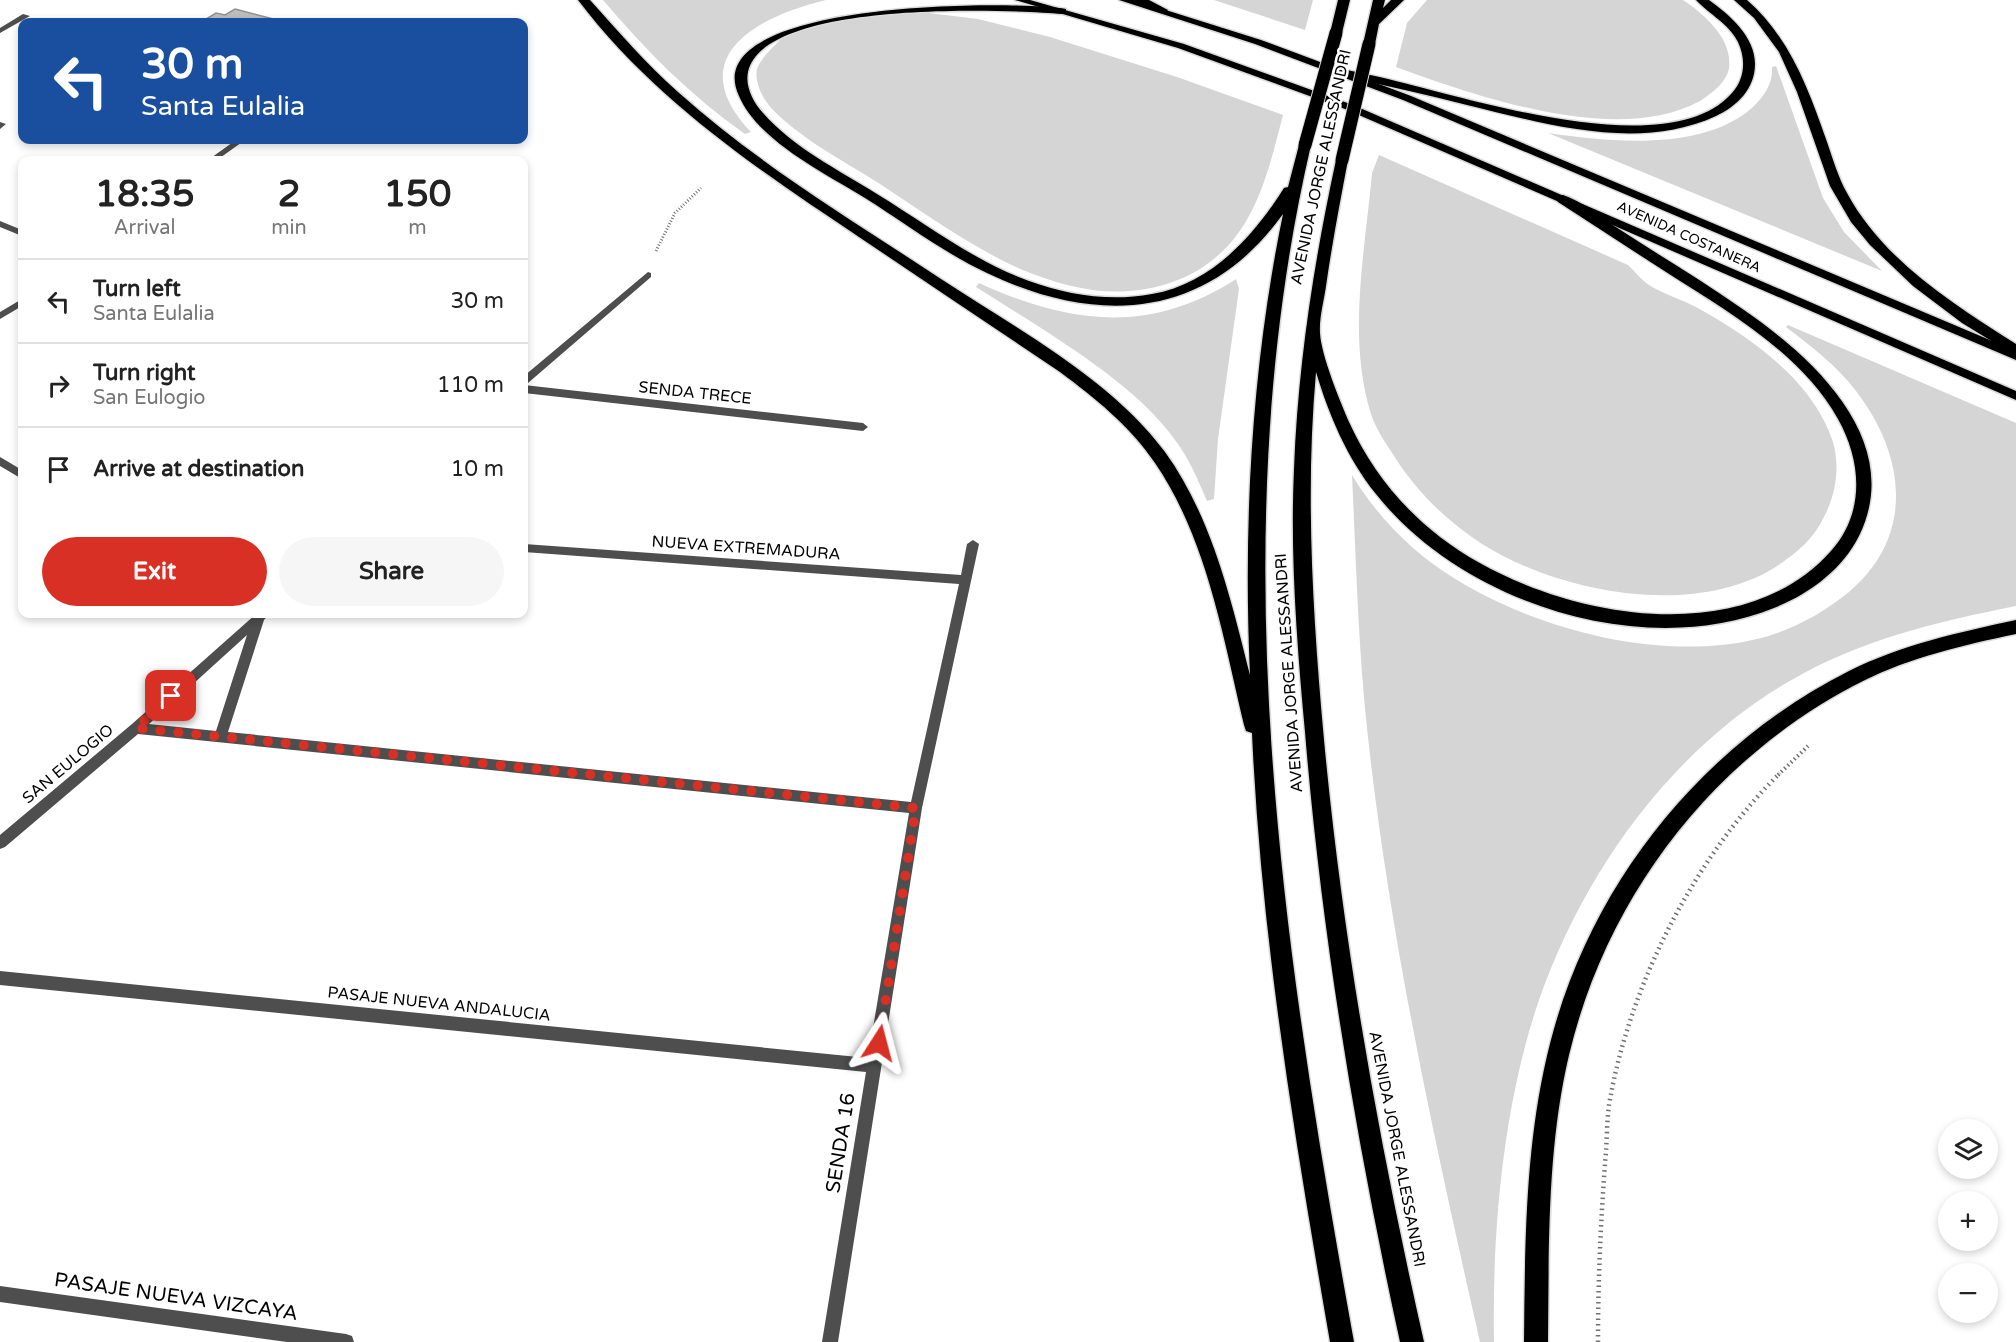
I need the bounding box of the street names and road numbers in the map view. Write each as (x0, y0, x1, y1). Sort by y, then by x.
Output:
street label: AVENIDA JORGE ALESSANDRI (1286, 48, 1356, 286)
street label: AVENIDA COSTANERA (1614, 198, 1764, 276)
street label: SENDA TRECE (638, 377, 752, 409)
street label: NUEVA EXTREMADURA (651, 531, 841, 565)
street label: AVENIDA JORGE ALESSANDRI (1271, 553, 1307, 793)
street label: SAN EULOGIO (18, 720, 118, 808)
street label: PASAJE NUEVA ANDALUCIA (326, 982, 552, 1026)
street label: AVENIDA JORGE ALESSANDRI (1364, 1029, 1430, 1269)
street label: SENDA 16 (821, 1091, 861, 1195)
street label: PASAJE NUEVA VIZCAYA (53, 1268, 299, 1326)

